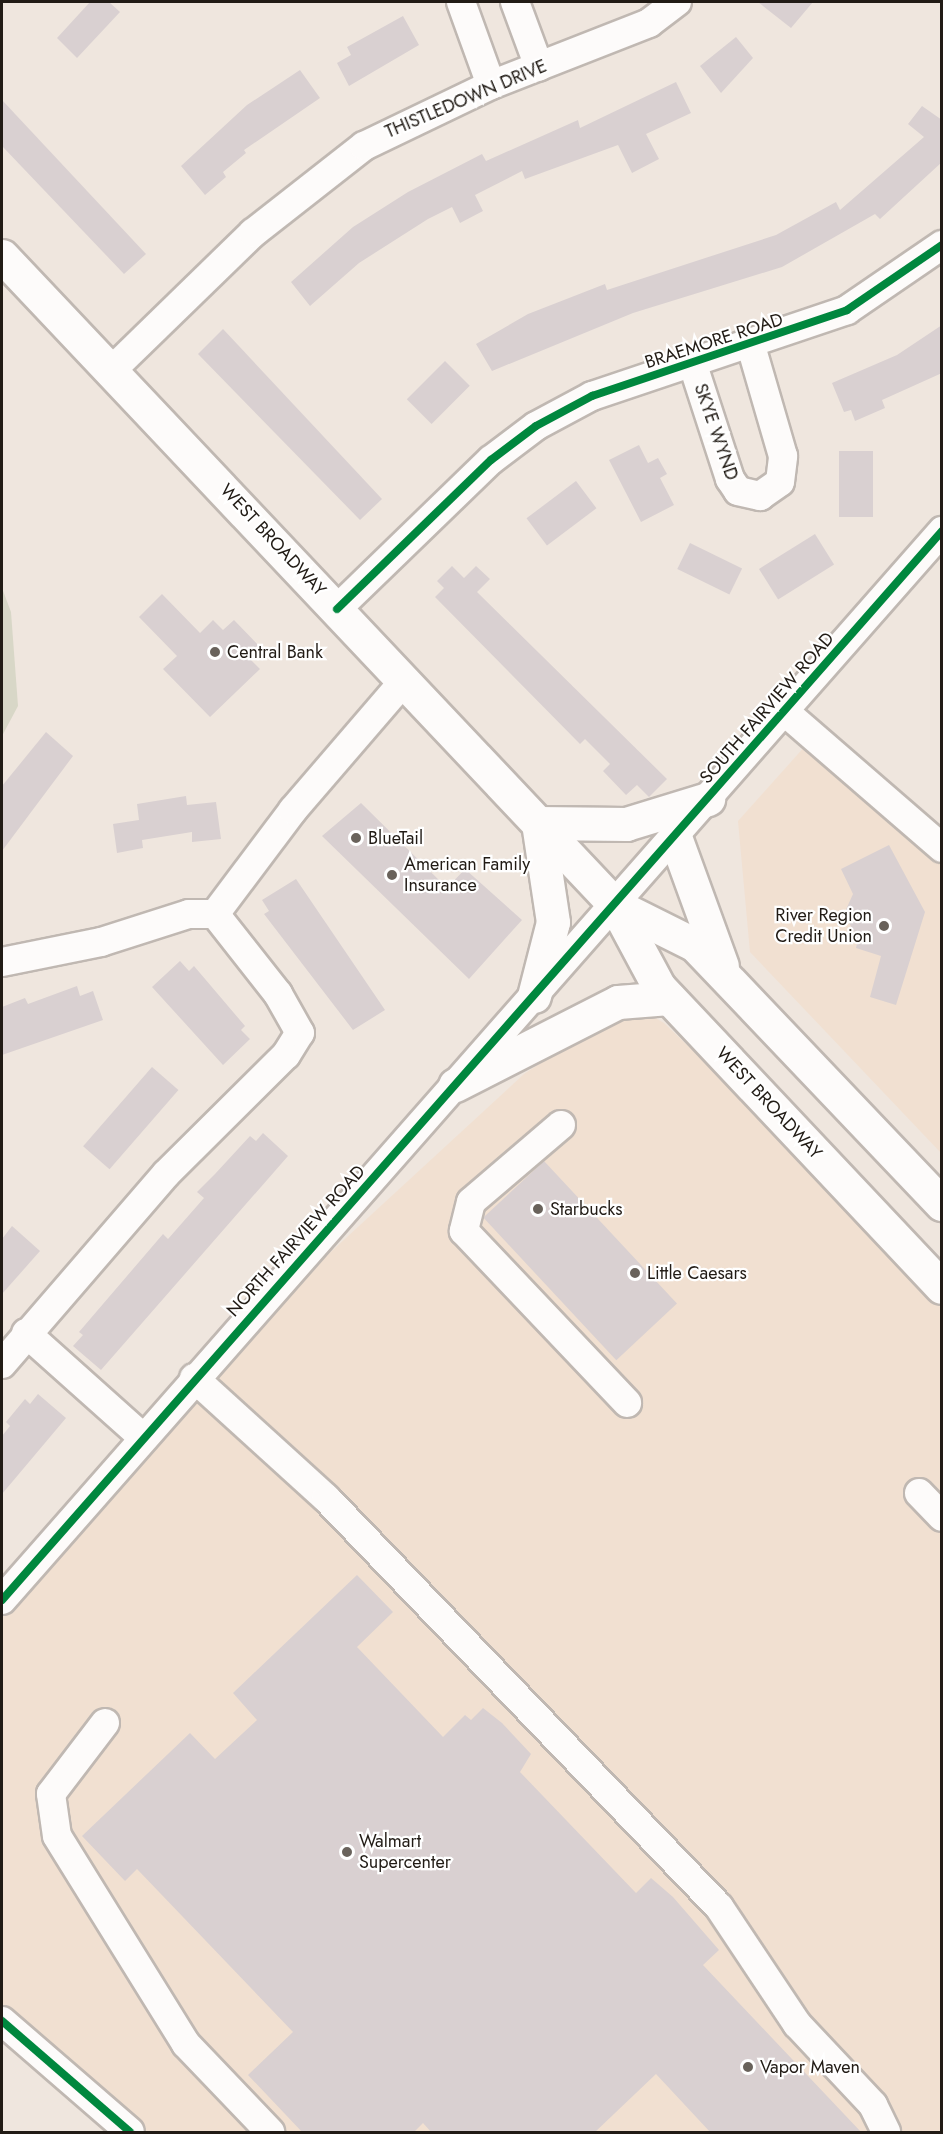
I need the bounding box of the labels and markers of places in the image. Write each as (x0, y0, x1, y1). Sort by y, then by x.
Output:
place label: Central Bank (227, 641, 323, 663)
marker: Central Bank (208, 645, 222, 659)
place label: BlueTail (368, 827, 423, 849)
marker: BlueTail (349, 831, 363, 845)
place label: American Family Insurance (404, 854, 530, 896)
marker: American Family Insurance (385, 868, 399, 882)
place label: River Region Credit Union (775, 905, 872, 948)
marker: River Region Credit Union (877, 919, 891, 933)
place label: Starbucks (550, 1198, 623, 1220)
marker: Starbucks (531, 1202, 545, 1216)
place label: Little Caesars (647, 1262, 747, 1284)
marker: Little Caesars (628, 1266, 642, 1280)
place label: Walmart Supercenter (359, 1831, 451, 1874)
marker: Walmart Supercenter (340, 1845, 354, 1859)
place label: Vapor Maven (760, 2056, 860, 2078)
marker: Vapor Maven (741, 2060, 755, 2074)

